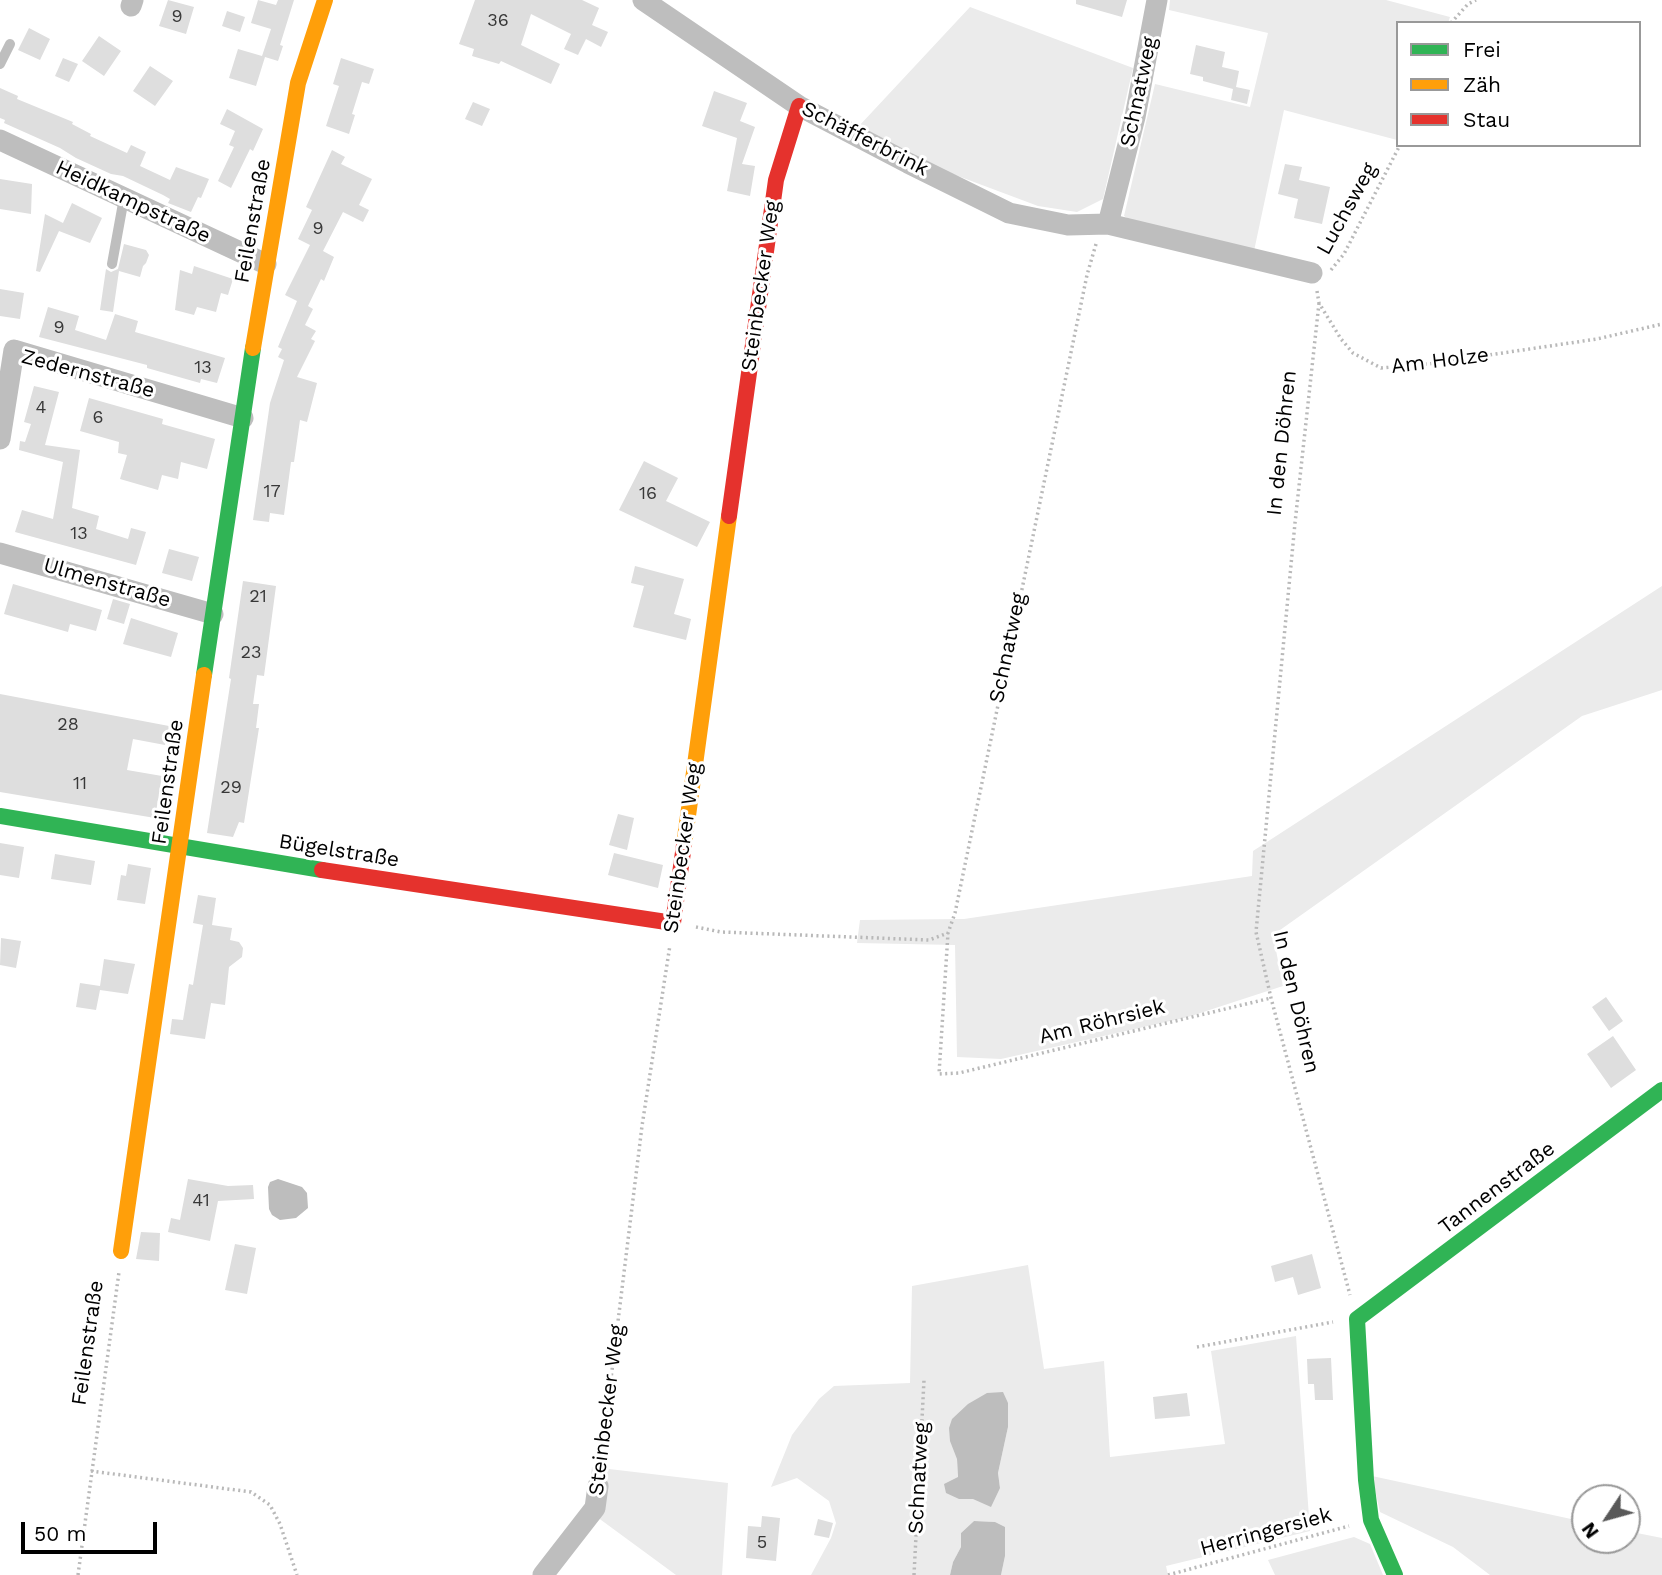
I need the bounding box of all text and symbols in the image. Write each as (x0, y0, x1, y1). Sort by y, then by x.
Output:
house number: 9 (171, 6, 183, 28)
house number: 36 (487, 10, 509, 32)
legend (1396, 21, 1641, 147)
street label: Schnatweg (1115, 35, 1163, 149)
text: Frei (1463, 37, 1501, 62)
text: Zäh (1463, 72, 1501, 97)
street label: Schäfferbrink (797, 96, 933, 182)
text: Stau (1463, 107, 1510, 132)
street label: Heidkampstraße (52, 155, 214, 249)
street label: Feilenstraße (230, 157, 276, 285)
street label: Luchsweg (1311, 159, 1383, 259)
street label: Steinbecker Weg (737, 199, 785, 373)
house number: 9 (312, 218, 324, 240)
house number: 9 (53, 317, 65, 339)
street label: Am Holze (1390, 342, 1490, 380)
street label: Zedernstraße (19, 344, 157, 404)
house number: 13 (194, 357, 212, 379)
street label: In den Döhren (1262, 369, 1302, 517)
house number: 4 (36, 397, 46, 419)
house number: 6 (93, 407, 103, 429)
house number: 17 (263, 481, 281, 503)
house number: 16 (639, 483, 657, 505)
house number: 13 (70, 523, 88, 545)
street label: Ulmenstraße (40, 553, 174, 613)
house number: 21 (249, 586, 267, 608)
street label: Schnatweg (984, 591, 1032, 705)
house number: 23 (241, 642, 261, 664)
house number: 28 (57, 714, 79, 736)
street label: Feilenstraße (147, 718, 189, 846)
street label: Steinbecker Weg (659, 761, 707, 935)
house number: 11 (73, 773, 87, 795)
house number: 29 (220, 777, 242, 799)
street label: Bügelstraße (277, 829, 401, 873)
street label: In den Döhren (1267, 928, 1325, 1076)
street label: Am Röhrsiek (1036, 994, 1168, 1050)
street label: Tannenstraße (1434, 1136, 1560, 1240)
house number: 41 (192, 1190, 210, 1212)
street label: Feilenstraße (67, 1279, 109, 1407)
street label: Steinbecker Weg (584, 1323, 630, 1497)
street label: Schnatweg (903, 1421, 935, 1535)
north arrow (1571, 1484, 1641, 1554)
street label: Herringersiek (1197, 1502, 1335, 1562)
scale bar (24, 1508, 161, 1552)
text: N (1577, 1518, 1604, 1543)
text: 50 m (34, 1521, 86, 1546)
house number: 5 (757, 1532, 767, 1554)

